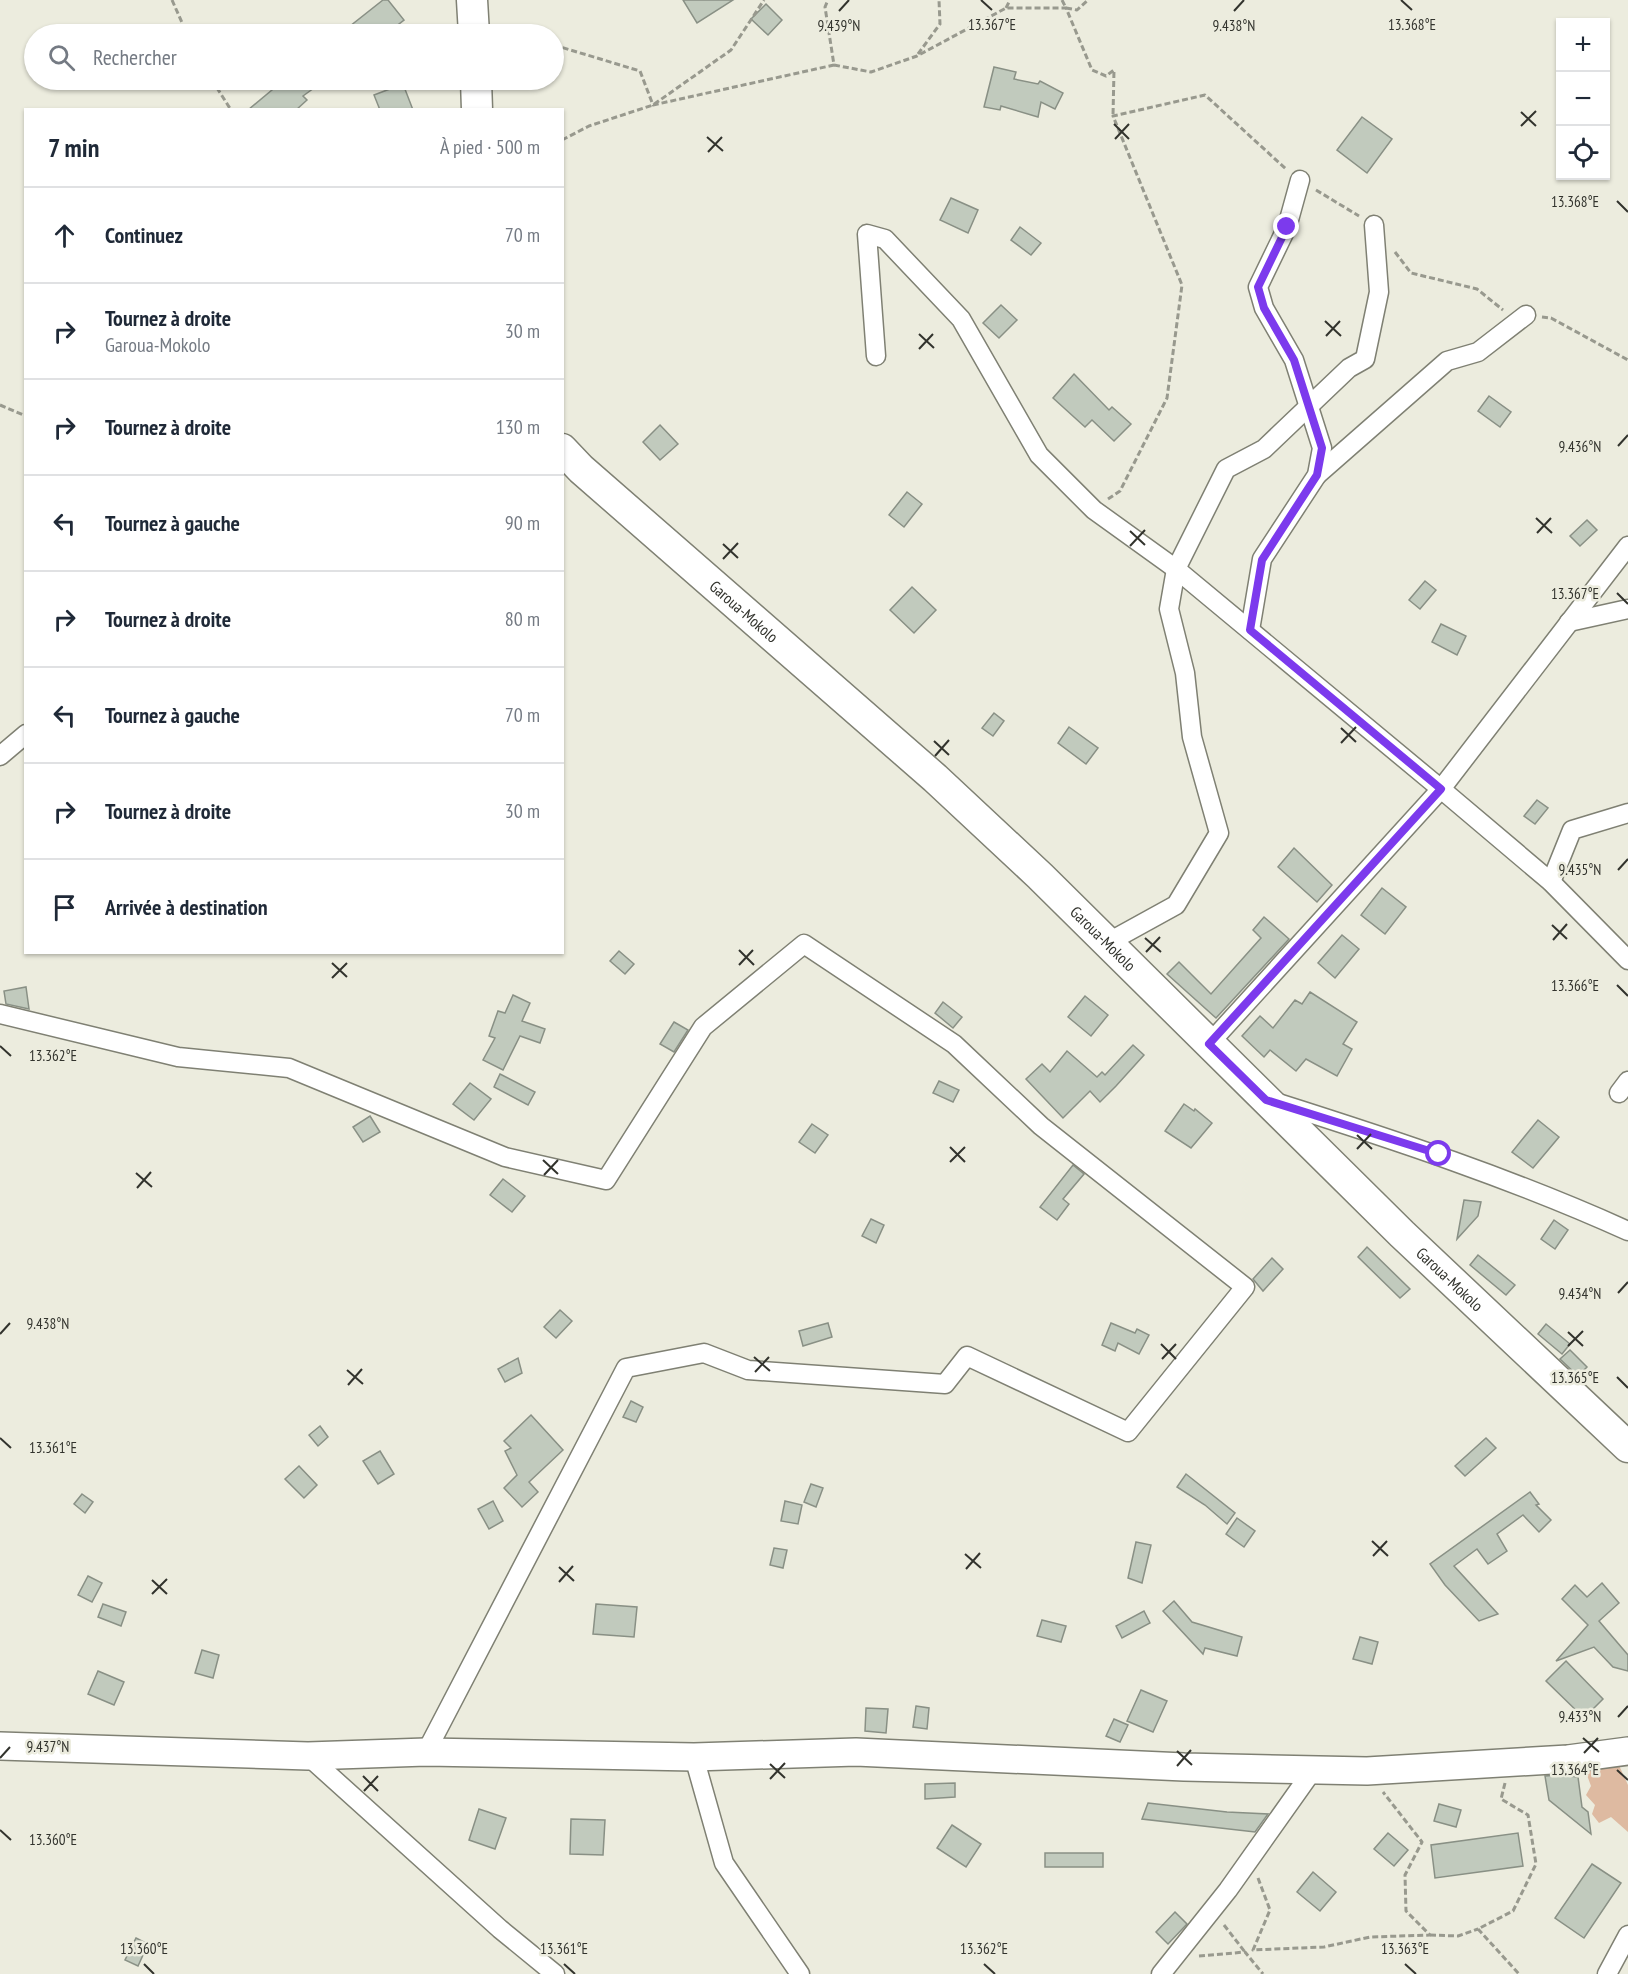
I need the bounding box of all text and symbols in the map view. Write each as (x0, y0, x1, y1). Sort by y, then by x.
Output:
text: 13.367°E (968, 15, 1016, 34)
text: 13.368°E (1388, 15, 1436, 34)
text: 9.439°N (818, 16, 860, 35)
text: 9.438°N (1213, 16, 1255, 35)
map controls (1556, 18, 1610, 180)
button: + (1556, 18, 1610, 72)
search box (24, 24, 564, 90)
icon: search (45, 41, 78, 74)
text: Rechercher (93, 43, 177, 71)
button: − (1556, 72, 1610, 126)
button: locate (1556, 126, 1610, 180)
text: 7 min (48, 131, 99, 164)
text: À pied · 500 m (440, 134, 540, 160)
text: 13.368°E (1551, 192, 1599, 211)
route end (1273, 213, 1299, 239)
icon: ahead (48, 219, 81, 252)
text: Continuez (105, 221, 183, 249)
text: 70 m (505, 222, 540, 248)
text: Tournez à droite (105, 304, 231, 332)
icon: right (48, 315, 81, 348)
text: 30 m (505, 318, 540, 344)
text: Garoua-Mokolo (105, 332, 210, 358)
icon: right (48, 411, 81, 444)
text: Tournez à droite (105, 413, 231, 441)
text: 130 m (496, 414, 540, 440)
text: 9.436°N (1559, 437, 1601, 456)
icon: left (48, 507, 81, 540)
text: Tournez à gauche (105, 509, 240, 537)
text: 90 m (505, 510, 540, 536)
street label: Garoua-Mokolo (706, 576, 782, 647)
text: 13.367°E (1551, 584, 1599, 603)
icon: right (48, 603, 81, 636)
text: Tournez à droite (105, 605, 231, 633)
text: 80 m (505, 606, 540, 632)
icon: left (48, 699, 81, 732)
text: Tournez à gauche (105, 701, 240, 729)
text: 70 m (505, 702, 540, 728)
icon: right (48, 795, 81, 828)
text: Tournez à droite (105, 797, 231, 825)
text: 30 m (505, 798, 540, 824)
text: 9.435°N (1559, 860, 1601, 879)
icon: arrive (48, 891, 81, 924)
text: Arrivée à destination (105, 893, 268, 921)
street label: Garoua-Mokolo (1066, 902, 1140, 975)
text: 13.366°E (1551, 976, 1599, 995)
text: 13.362°E (29, 1046, 77, 1065)
route start (1425, 1140, 1451, 1166)
street label: Garoua-Mokolo (1412, 1243, 1487, 1315)
text: 9.434°N (1559, 1284, 1601, 1303)
text: 9.438°N (27, 1314, 69, 1333)
text: 13.365°E (1551, 1368, 1599, 1387)
text: 13.361°E (29, 1438, 77, 1457)
text: 9.433°N (1559, 1707, 1601, 1726)
text: 9.437°N (27, 1737, 69, 1756)
text: 13.364°E (1551, 1760, 1599, 1779)
text: 13.360°E (29, 1830, 77, 1849)
text: 13.360°E (120, 1939, 168, 1958)
text: 13.361°E (540, 1939, 588, 1958)
text: 13.362°E (960, 1939, 1008, 1958)
text: 13.363°E (1381, 1939, 1429, 1958)

